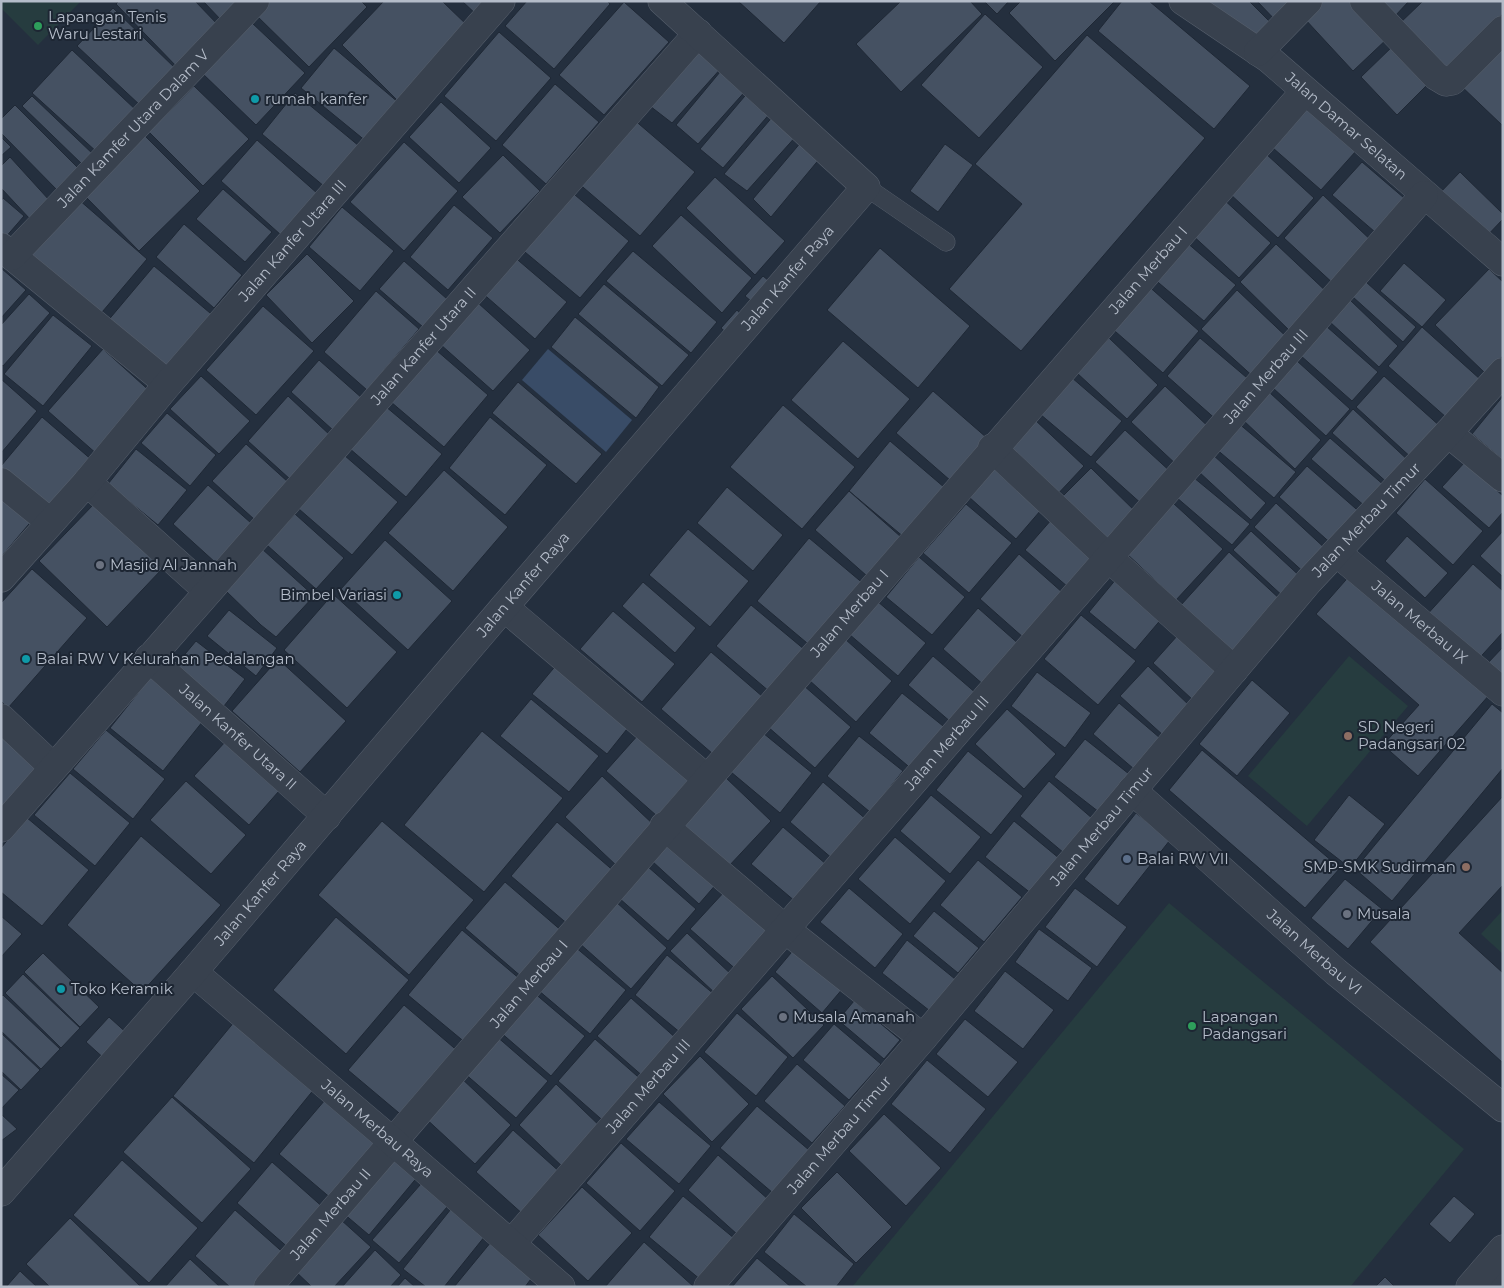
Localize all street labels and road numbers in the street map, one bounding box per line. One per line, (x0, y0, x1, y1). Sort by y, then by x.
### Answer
street label: Jalan Kamfer Utara Dalam V (52, 45, 213, 212)
street label: Jalan Damar Selatan (1281, 67, 1411, 184)
street label: Jalan Kanfer Utara III (234, 176, 350, 306)
street label: Jalan Kanfer Raya (736, 221, 838, 335)
street label: Jalan Merbau I (1104, 222, 1191, 318)
street label: Jalan Kanfer Utara II (366, 283, 480, 409)
street label: Jalan Merbau III (1219, 325, 1312, 428)
street label: Jalan Merbau Timur (1307, 458, 1424, 582)
street label: Jalan Kanfer Raya (472, 528, 573, 642)
street label: Jalan Merbau I (805, 565, 893, 662)
street label: Jalan Merbau IX (1367, 575, 1472, 667)
street label: Jalan Kanfer Utara II (175, 679, 301, 794)
street label: Jalan Merbau III (900, 692, 993, 795)
street label: Jalan Merbau Timur (1045, 762, 1157, 890)
street label: Jalan Kanfer Raya (209, 836, 310, 950)
street label: Jalan Merbau VI (1262, 904, 1366, 998)
street label: Jalan Merbau I (485, 936, 572, 1032)
street label: Jalan Merbau III (601, 1035, 694, 1138)
street label: Jalan Merbau Timur (782, 1071, 895, 1198)
street label: Jalan Merbau Raya (317, 1075, 438, 1182)
street label: Jalan Merbau II (285, 1164, 375, 1264)

